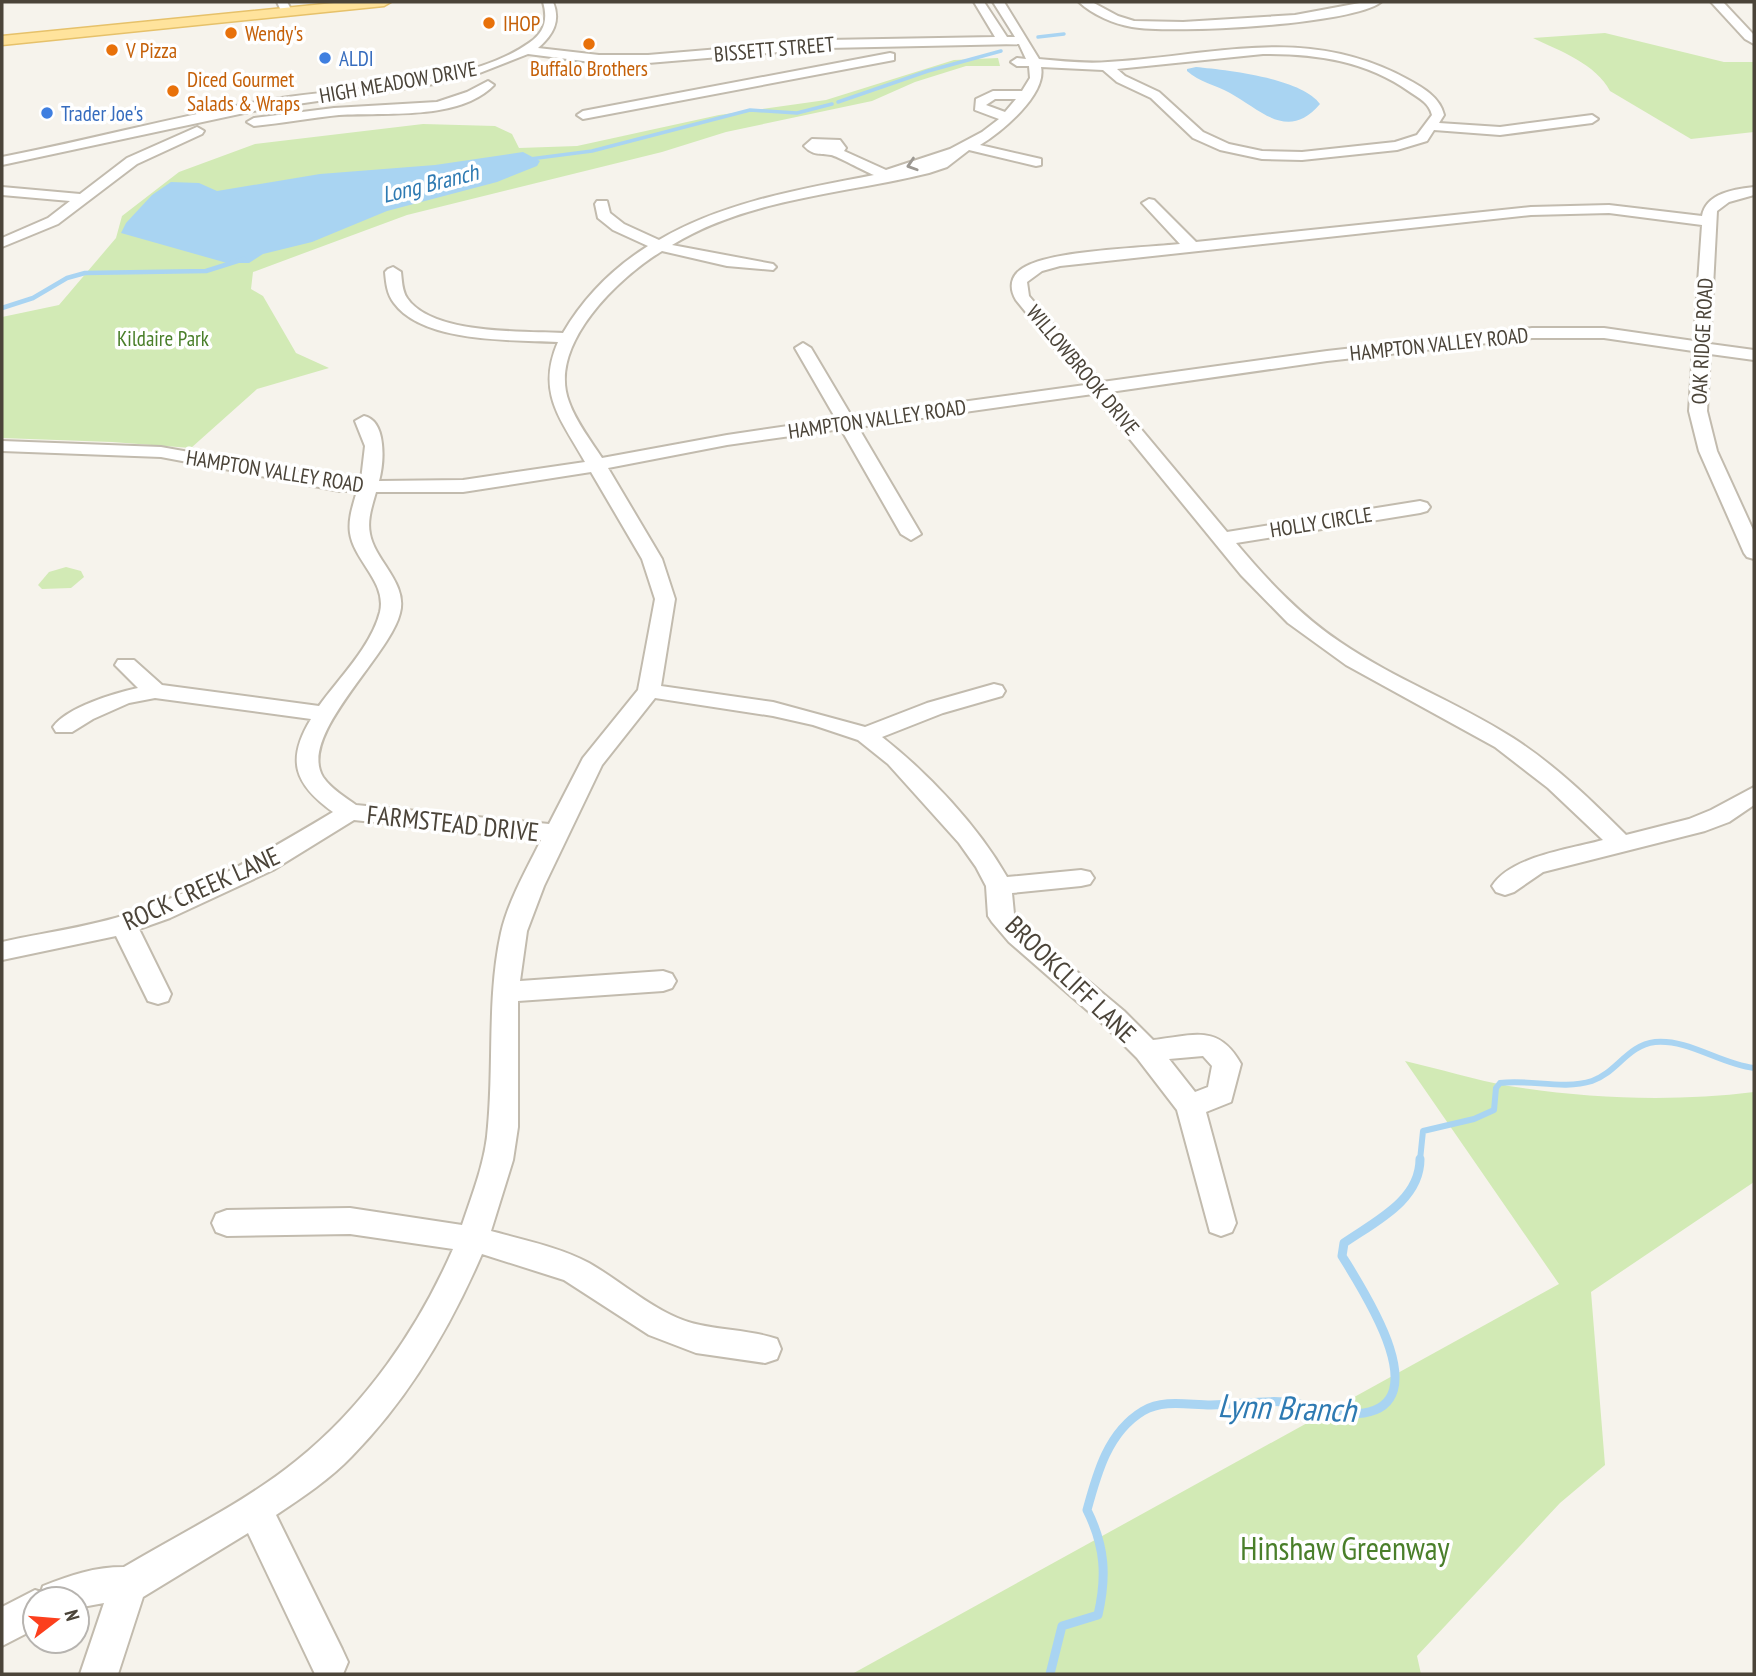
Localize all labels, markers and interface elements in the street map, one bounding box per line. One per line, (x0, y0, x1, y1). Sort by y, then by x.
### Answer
place label: IHOP (503, 10, 540, 37)
marker: IHOP (481, 15, 497, 31)
place label: Wendy's (245, 20, 303, 47)
marker: Wendy's (223, 25, 239, 41)
street label: BISSETT STREET (713, 30, 836, 68)
marker: Buffalo Brothers (581, 36, 597, 52)
place label: V Pizza (125, 37, 177, 64)
marker: V Pizza (104, 42, 120, 58)
place label: ALDI (339, 45, 374, 72)
marker: ALDI (317, 50, 333, 66)
street label: HIGH MEADOW DRIVE (317, 55, 479, 109)
place label: Buffalo Brothers (530, 55, 648, 82)
place label: Diced Gourmet Salads & Wraps (187, 66, 300, 117)
marker: Diced Gourmet Salads & Wraps (165, 83, 181, 99)
place label: Trader Joe's (61, 100, 143, 127)
marker: Trader Joe's (39, 105, 55, 121)
one-way arrow (906, 156, 918, 171)
water label: Long Branch (379, 157, 483, 209)
street label: OAK RIDGE ROAD (1685, 277, 1719, 405)
street label: WILLOWBROOK DRIVE (1021, 299, 1145, 441)
street label: HAMPTON VALLEY ROAD (1348, 321, 1530, 367)
park label: Kildaire Park (117, 325, 209, 352)
street label: HAMPTON VALLEY ROAD (786, 393, 968, 445)
street label: HAMPTON VALLEY ROAD (184, 444, 366, 498)
street label: HOLLY CIRCLE (1268, 501, 1374, 543)
street label: FARMSTEAD DRIVE (365, 798, 541, 848)
street label: ROCK CREEK LANE (117, 839, 285, 937)
street label: BROOKCLIFF LANE (999, 908, 1143, 1050)
water label: Lynn Branch (1217, 1383, 1358, 1431)
park label: Hinshaw Greenway (1240, 1527, 1450, 1569)
north arrow (21, 1585, 91, 1655)
text: N (59, 1607, 85, 1624)

